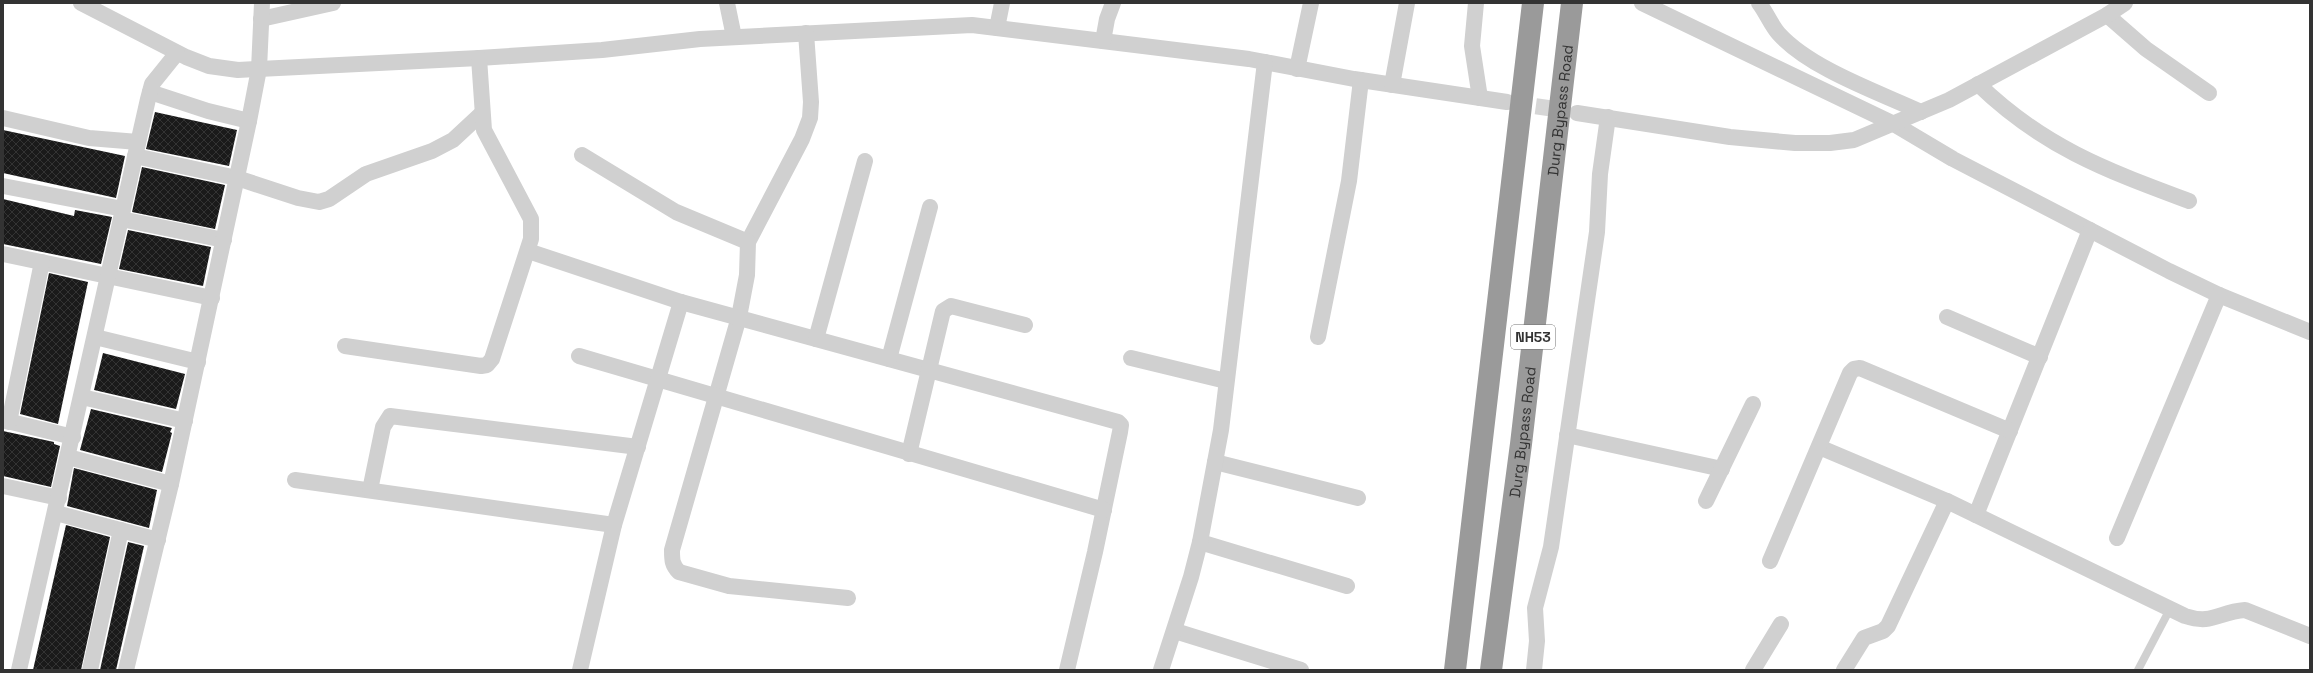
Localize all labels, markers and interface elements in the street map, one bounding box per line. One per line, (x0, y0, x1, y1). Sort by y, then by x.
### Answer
street label: Durg Bypass Road (1543, 44, 1577, 177)
road number: NH53 (1511, 325, 1555, 349)
street label: Durg Bypass Road (1504, 365, 1539, 499)

